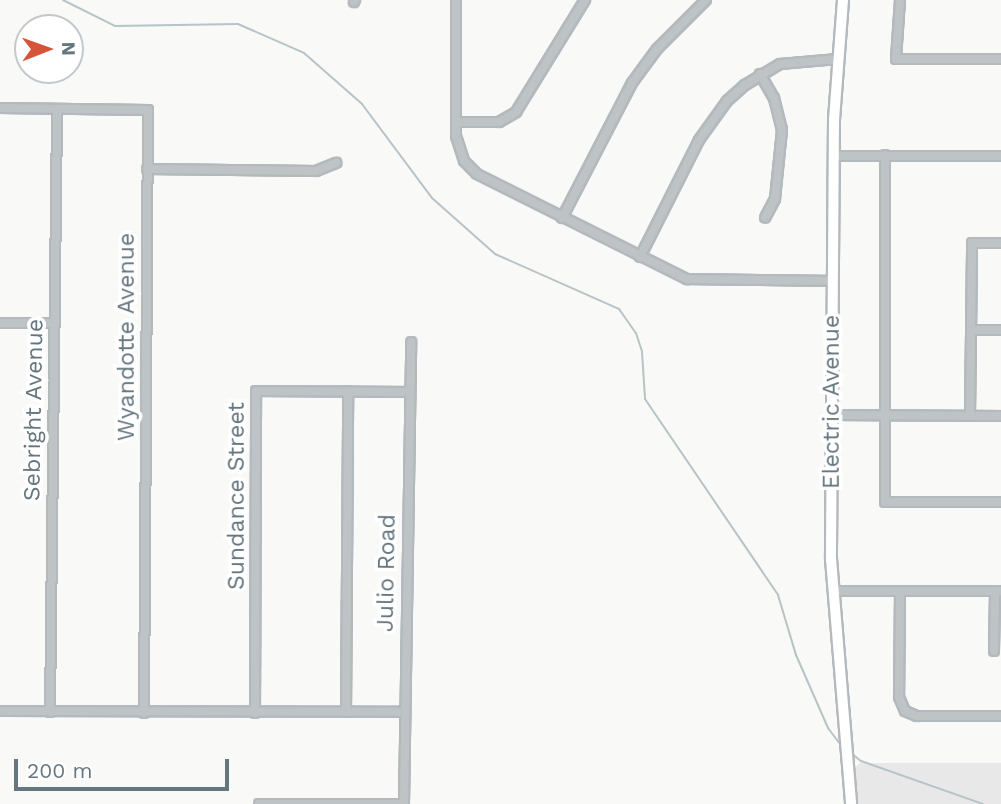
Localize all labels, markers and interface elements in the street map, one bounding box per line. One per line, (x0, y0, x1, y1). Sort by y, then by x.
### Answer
north arrow (14, 14, 84, 84)
text: N (57, 41, 80, 56)
street label: Wyandotte Avenue (113, 232, 141, 442)
street label: Electric Avenue (818, 314, 846, 490)
street label: Sebright Avenue (19, 318, 49, 502)
street label: Sundance Street (223, 402, 251, 590)
street label: Julio Road (372, 514, 402, 632)
scale bar (18, 744, 233, 788)
text: 200 m (27, 758, 93, 783)

